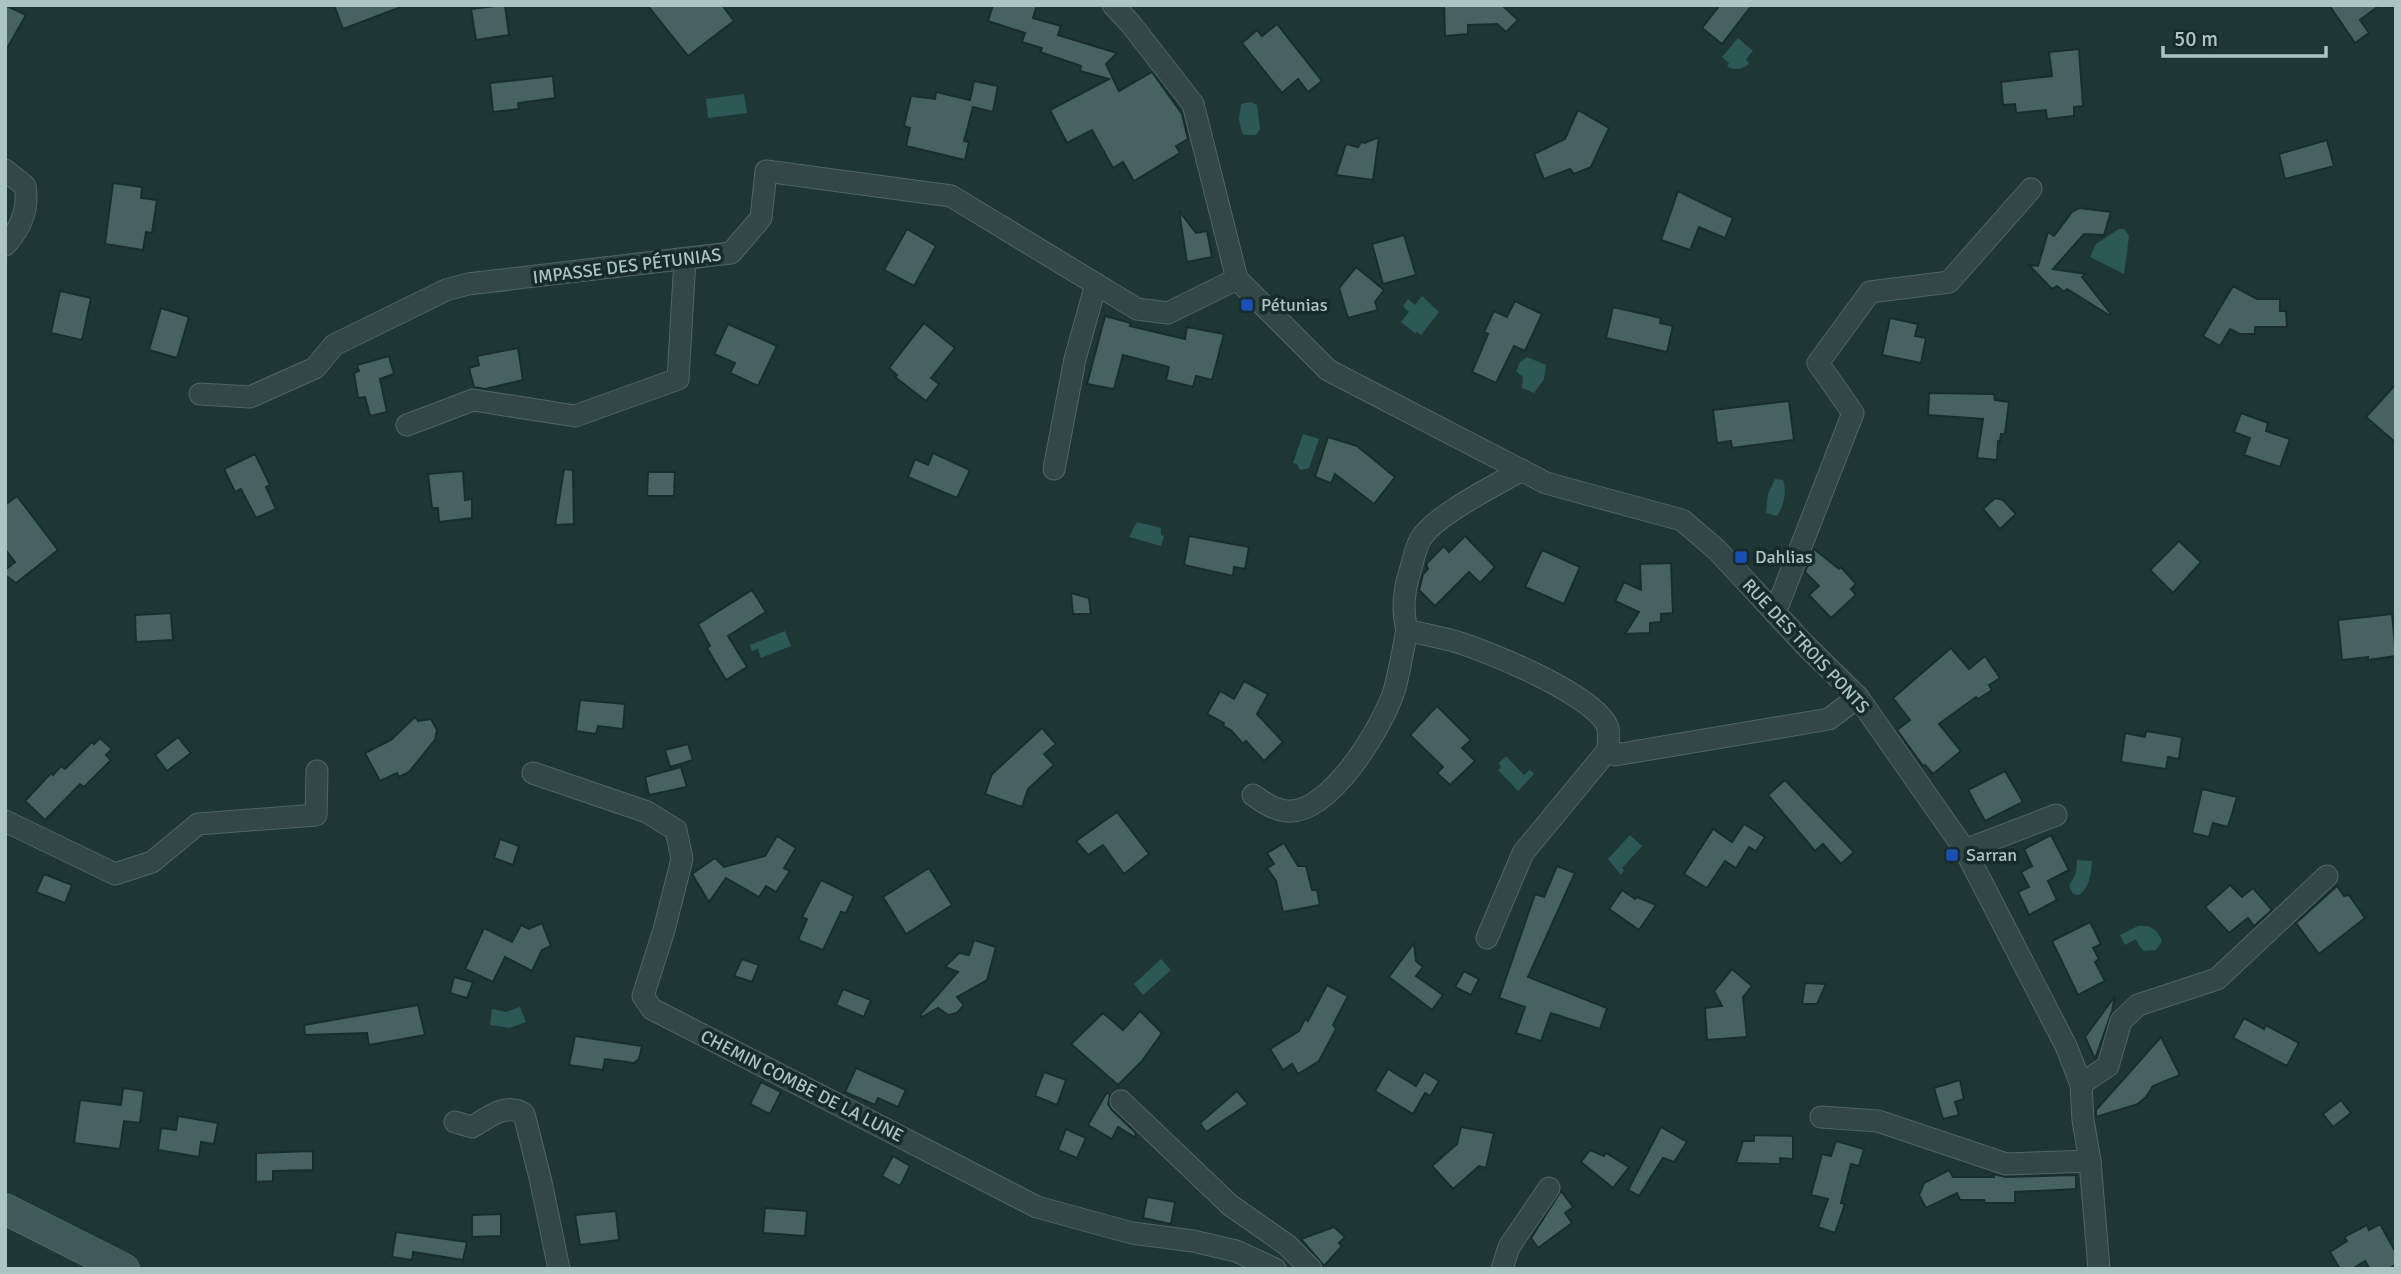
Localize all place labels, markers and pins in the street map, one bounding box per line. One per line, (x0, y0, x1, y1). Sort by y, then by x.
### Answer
place label: Pétunias (1261, 294, 1328, 316)
marker: Pétunias (1239, 297, 1255, 313)
place label: Dahlias (1755, 546, 1813, 568)
marker: Dahlias (1733, 549, 1749, 565)
place label: Sarran (1966, 844, 2017, 866)
marker: Sarran (1944, 847, 1960, 863)

